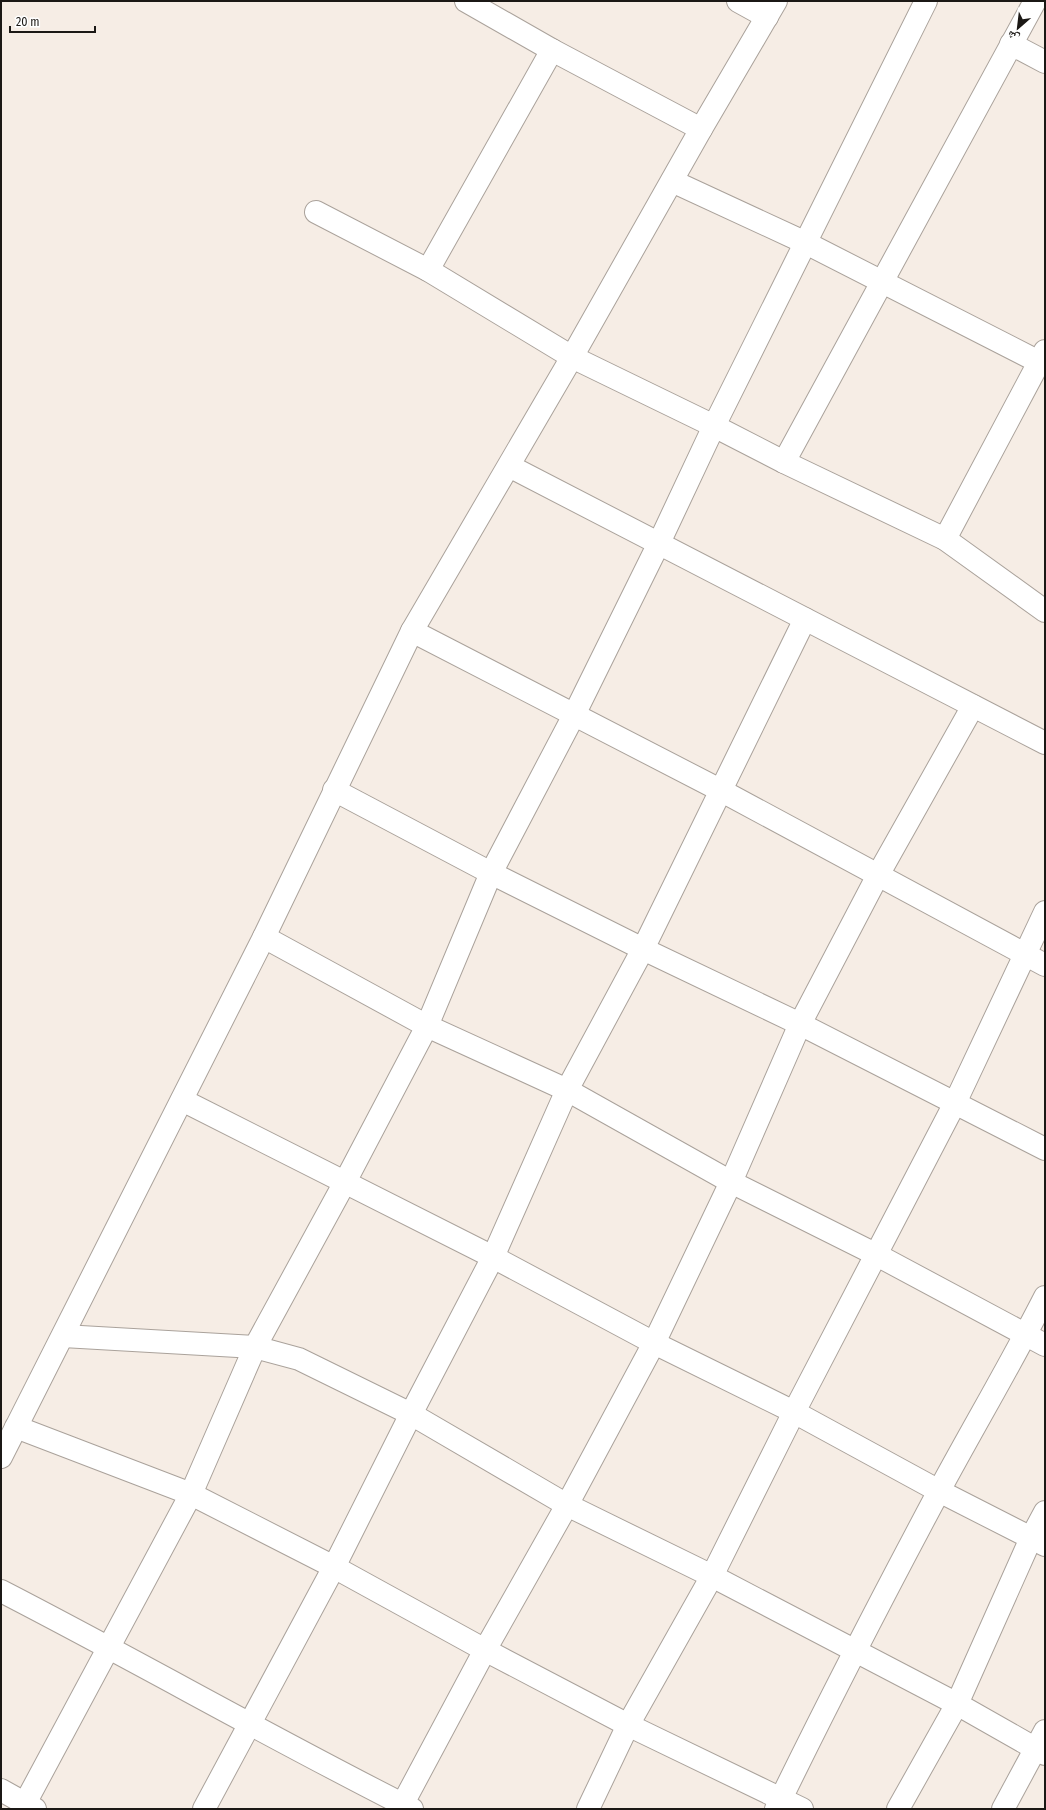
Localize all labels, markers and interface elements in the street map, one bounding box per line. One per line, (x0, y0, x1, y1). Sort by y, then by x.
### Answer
scale bar (10, 8, 95, 34)
north arrow (998, 8, 1038, 48)
text: 20 m (16, 15, 40, 29)
text: ش (1005, 27, 1022, 45)

